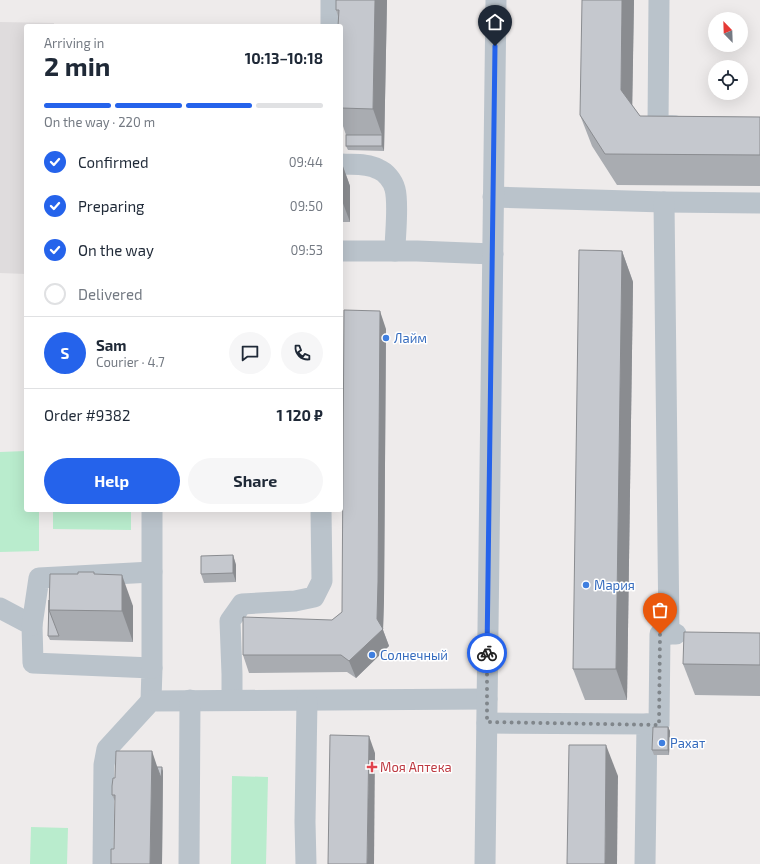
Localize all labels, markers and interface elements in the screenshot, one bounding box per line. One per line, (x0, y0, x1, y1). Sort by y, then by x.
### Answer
pin (478, 5, 512, 46)
icon: home (484, 11, 506, 33)
north arrow (708, 12, 748, 52)
map controls (708, 12, 748, 100)
text: Arriving in (44, 35, 104, 51)
text: 10:13–10:18 (245, 49, 323, 67)
text: 2 min (44, 50, 110, 81)
button: locate (708, 60, 748, 100)
text: On the way · 220 m (44, 114, 155, 130)
icon: check (44, 151, 66, 173)
text: Confirmed (78, 153, 149, 171)
text: 09:44 (289, 154, 323, 170)
icon: check (44, 195, 66, 217)
text: Preparing (78, 197, 144, 215)
text: 09:50 (290, 198, 323, 214)
icon: check (44, 239, 66, 261)
text: On the way (78, 241, 154, 259)
text: 09:53 (290, 242, 323, 258)
text: Delivered (78, 285, 143, 303)
place label: Лайм (394, 330, 427, 346)
button: chat (229, 332, 271, 374)
button: phone (281, 332, 323, 374)
marker: Лайм (381, 333, 391, 343)
text: Sam (96, 336, 127, 354)
text: S (61, 344, 69, 362)
text: Courier · 4.7 (96, 354, 165, 370)
text: Order #9382 (44, 406, 130, 424)
text: 1 120 ₽ (277, 406, 323, 424)
button: Help (44, 458, 180, 504)
button: Share (188, 458, 323, 504)
place label: Мария (594, 577, 635, 593)
marker: Мария (581, 580, 591, 590)
pin (643, 593, 677, 634)
icon: bag (649, 599, 671, 621)
courier (467, 633, 507, 673)
icon: bike (476, 642, 498, 664)
place label: Солнечный (380, 647, 448, 663)
marker: Солнечный (367, 650, 377, 660)
place label: Рахат (670, 735, 706, 751)
marker: Рахат (657, 738, 667, 748)
place label: Моя Аптека (380, 759, 452, 775)
marker: Моя Аптека (367, 762, 377, 772)

